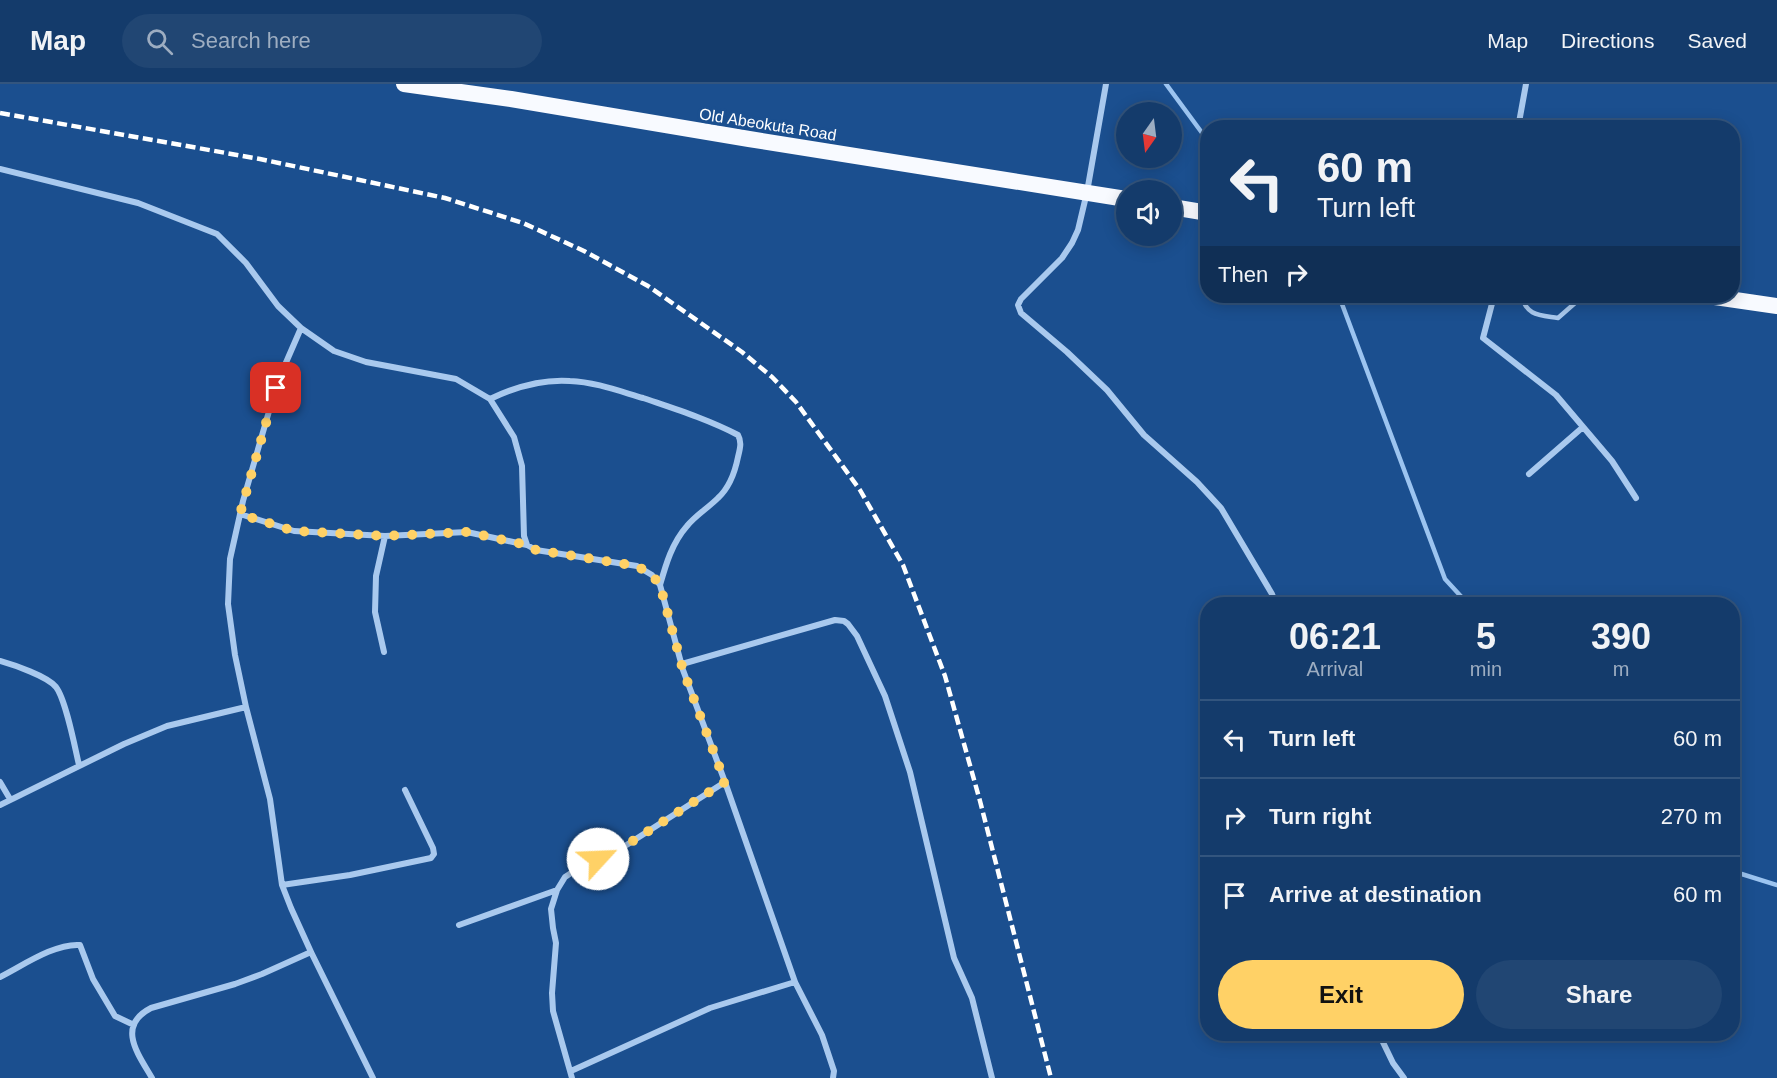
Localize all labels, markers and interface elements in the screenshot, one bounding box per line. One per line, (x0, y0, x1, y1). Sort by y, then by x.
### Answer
search box (122, 14, 542, 68)
text: Map (30, 25, 86, 56)
icon: search (143, 25, 176, 58)
text: Search here (191, 28, 311, 53)
text: Map (1487, 29, 1528, 52)
text: Directions (1561, 29, 1654, 52)
text: Saved (1687, 29, 1747, 52)
north arrow (1116, 102, 1182, 168)
map controls (1116, 102, 1182, 246)
street label: Old Abeokuta Road (698, 105, 838, 144)
icon: left (1218, 144, 1296, 222)
text: 60 m (1317, 144, 1413, 191)
button: sound (1116, 180, 1182, 246)
text: Turn left (1317, 193, 1415, 223)
icon: right (1280, 258, 1313, 291)
text: Then (1218, 262, 1268, 287)
pin (250, 362, 301, 413)
icon: arrive (259, 371, 292, 404)
text: 06:21 (1289, 616, 1381, 657)
text: 5 (1476, 616, 1496, 657)
text: 390 (1591, 616, 1651, 657)
text: Arrival (1307, 658, 1363, 680)
text: min (1470, 658, 1502, 680)
text: m (1613, 658, 1629, 680)
icon: left (1218, 723, 1251, 756)
text: Turn left (1269, 726, 1355, 751)
text: 60 m (1673, 726, 1722, 751)
icon: right (1218, 801, 1251, 834)
text: Turn right (1269, 804, 1371, 829)
text: 270 m (1661, 804, 1722, 829)
position arrow (566, 827, 630, 891)
icon: arrive (1218, 879, 1251, 912)
text: Arrive at destination (1269, 882, 1482, 907)
text: 60 m (1673, 882, 1722, 907)
button: Exit (1218, 960, 1464, 1029)
button: Share (1476, 960, 1722, 1029)

